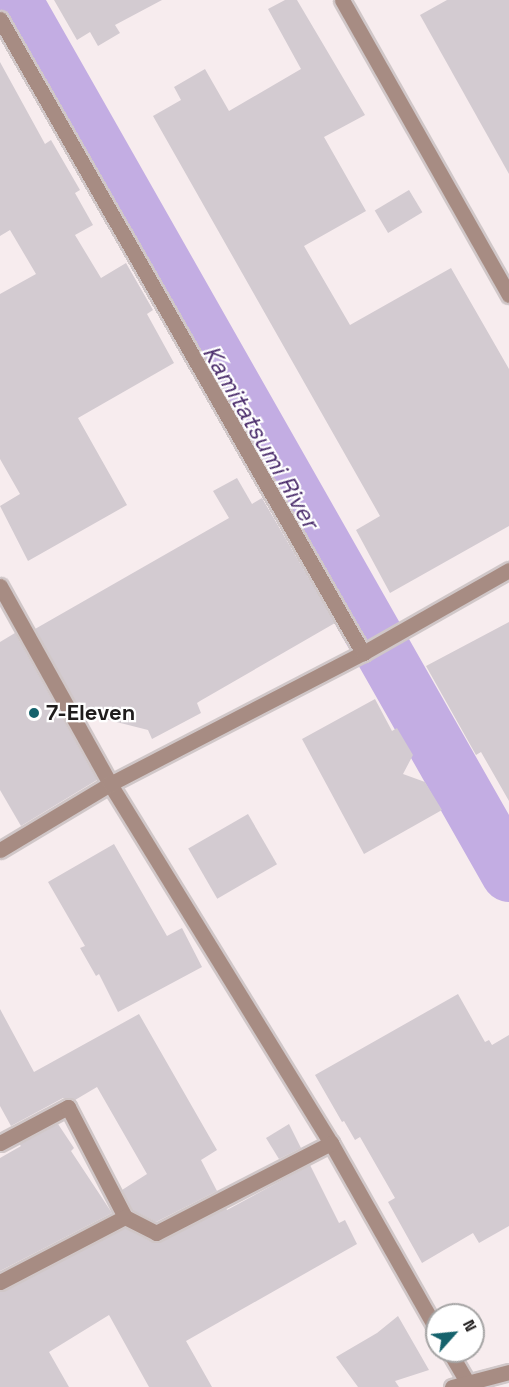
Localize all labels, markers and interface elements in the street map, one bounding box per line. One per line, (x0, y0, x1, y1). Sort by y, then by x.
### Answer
water label: Kamitatsumi River (197, 340, 325, 534)
place label: 7-Eleven (46, 700, 135, 726)
marker: 7-Eleven (27, 706, 41, 720)
north arrow (425, 1303, 485, 1363)
text: N (458, 1316, 481, 1335)

